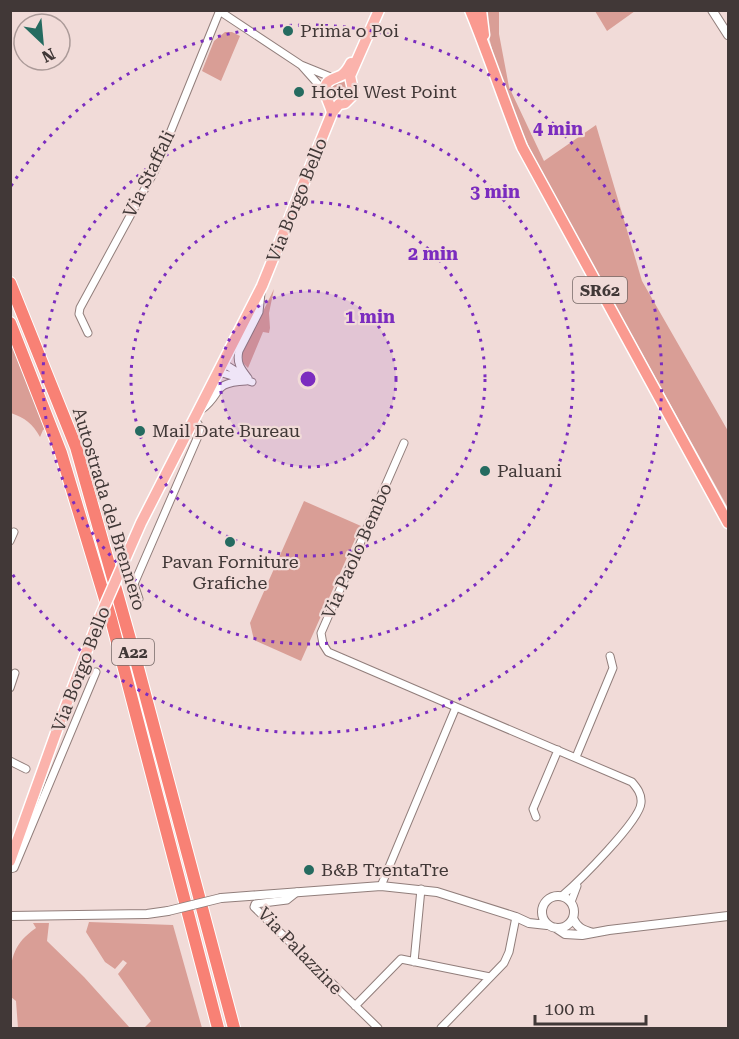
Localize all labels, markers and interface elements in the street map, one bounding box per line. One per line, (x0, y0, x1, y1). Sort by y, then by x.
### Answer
north arrow (12, 12, 72, 72)
place label: Prima o Poi (300, 20, 399, 41)
marker: Prima o Poi (281, 24, 295, 38)
text: N (39, 44, 58, 66)
place label: Hotel West Point (311, 81, 457, 102)
marker: Hotel West Point (292, 85, 306, 99)
text: 4 min (533, 118, 583, 139)
street label: Via Staffali (118, 127, 179, 221)
street label: Via Borgo Bello (262, 135, 331, 265)
text: 3 min (470, 181, 520, 202)
text: 2 min (408, 243, 458, 264)
road number: SR62 (573, 277, 627, 303)
text: 1 min (345, 306, 395, 327)
centre of rings (298, 369, 318, 389)
street label: Autostrada del Brennero (69, 405, 150, 613)
place label: Mail Date Bureau (152, 420, 300, 441)
marker: Mail Date Bureau (133, 424, 147, 438)
place label: Paluani (497, 460, 562, 481)
marker: Paluani (478, 464, 492, 478)
street label: Via Paolo Bembo (317, 480, 396, 622)
marker: Pavan Forniture Grafiche (223, 535, 237, 549)
place label: Pavan Forniture Grafiche (161, 551, 299, 593)
street label: Via Borgo Bello (47, 603, 114, 734)
road number: A22 (112, 639, 154, 665)
place label: B&B TrentaTre (321, 859, 449, 880)
marker: B&B TrentaTre (302, 863, 316, 877)
street label: Via Palazzine (254, 903, 347, 999)
scale bar (535, 988, 646, 1026)
text: 100 m (544, 998, 595, 1019)

